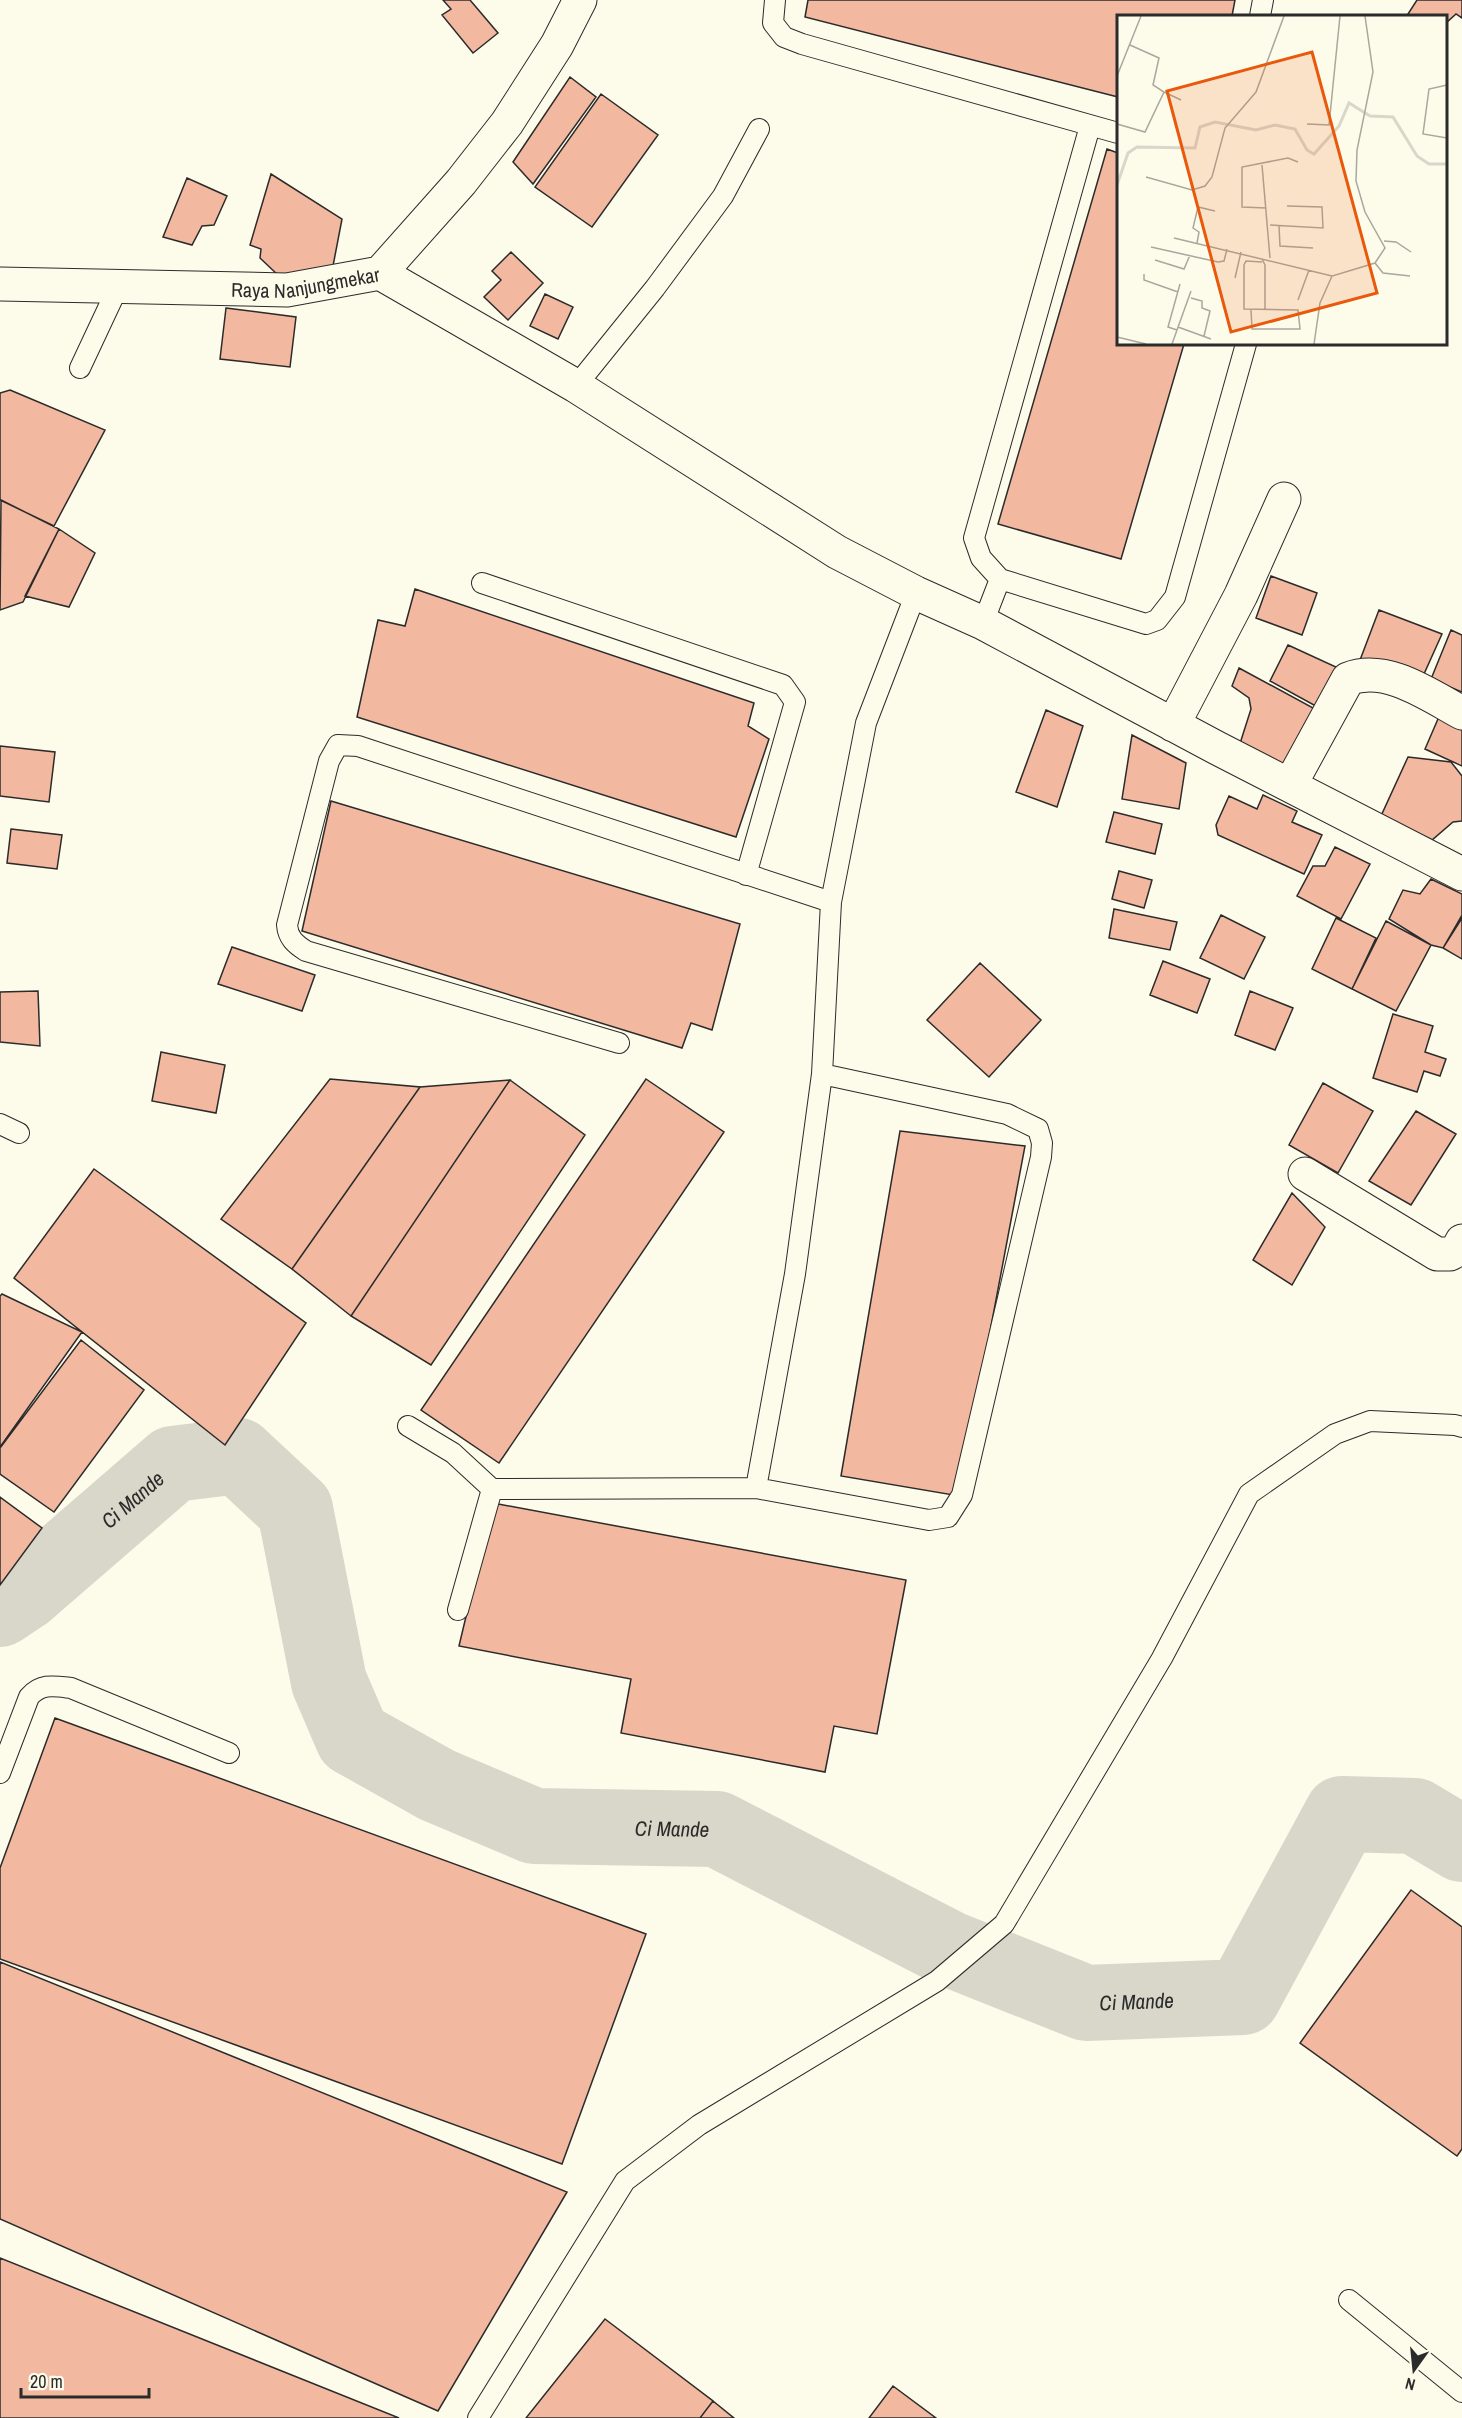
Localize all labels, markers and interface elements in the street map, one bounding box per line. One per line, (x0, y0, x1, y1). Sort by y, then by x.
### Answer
inset map (1117, 15, 1447, 345)
street label: Raya Nanjungmekar (231, 260, 382, 303)
water label: Ci Mande (95, 1464, 170, 1535)
water label: Ci Mande (634, 1813, 710, 1843)
water label: Ci Mande (1099, 1985, 1174, 2017)
north arrow (1384, 2340, 1444, 2400)
scale bar (21, 2361, 148, 2399)
text: 20 m (30, 2369, 63, 2394)
text: N (1403, 2373, 1418, 2396)

